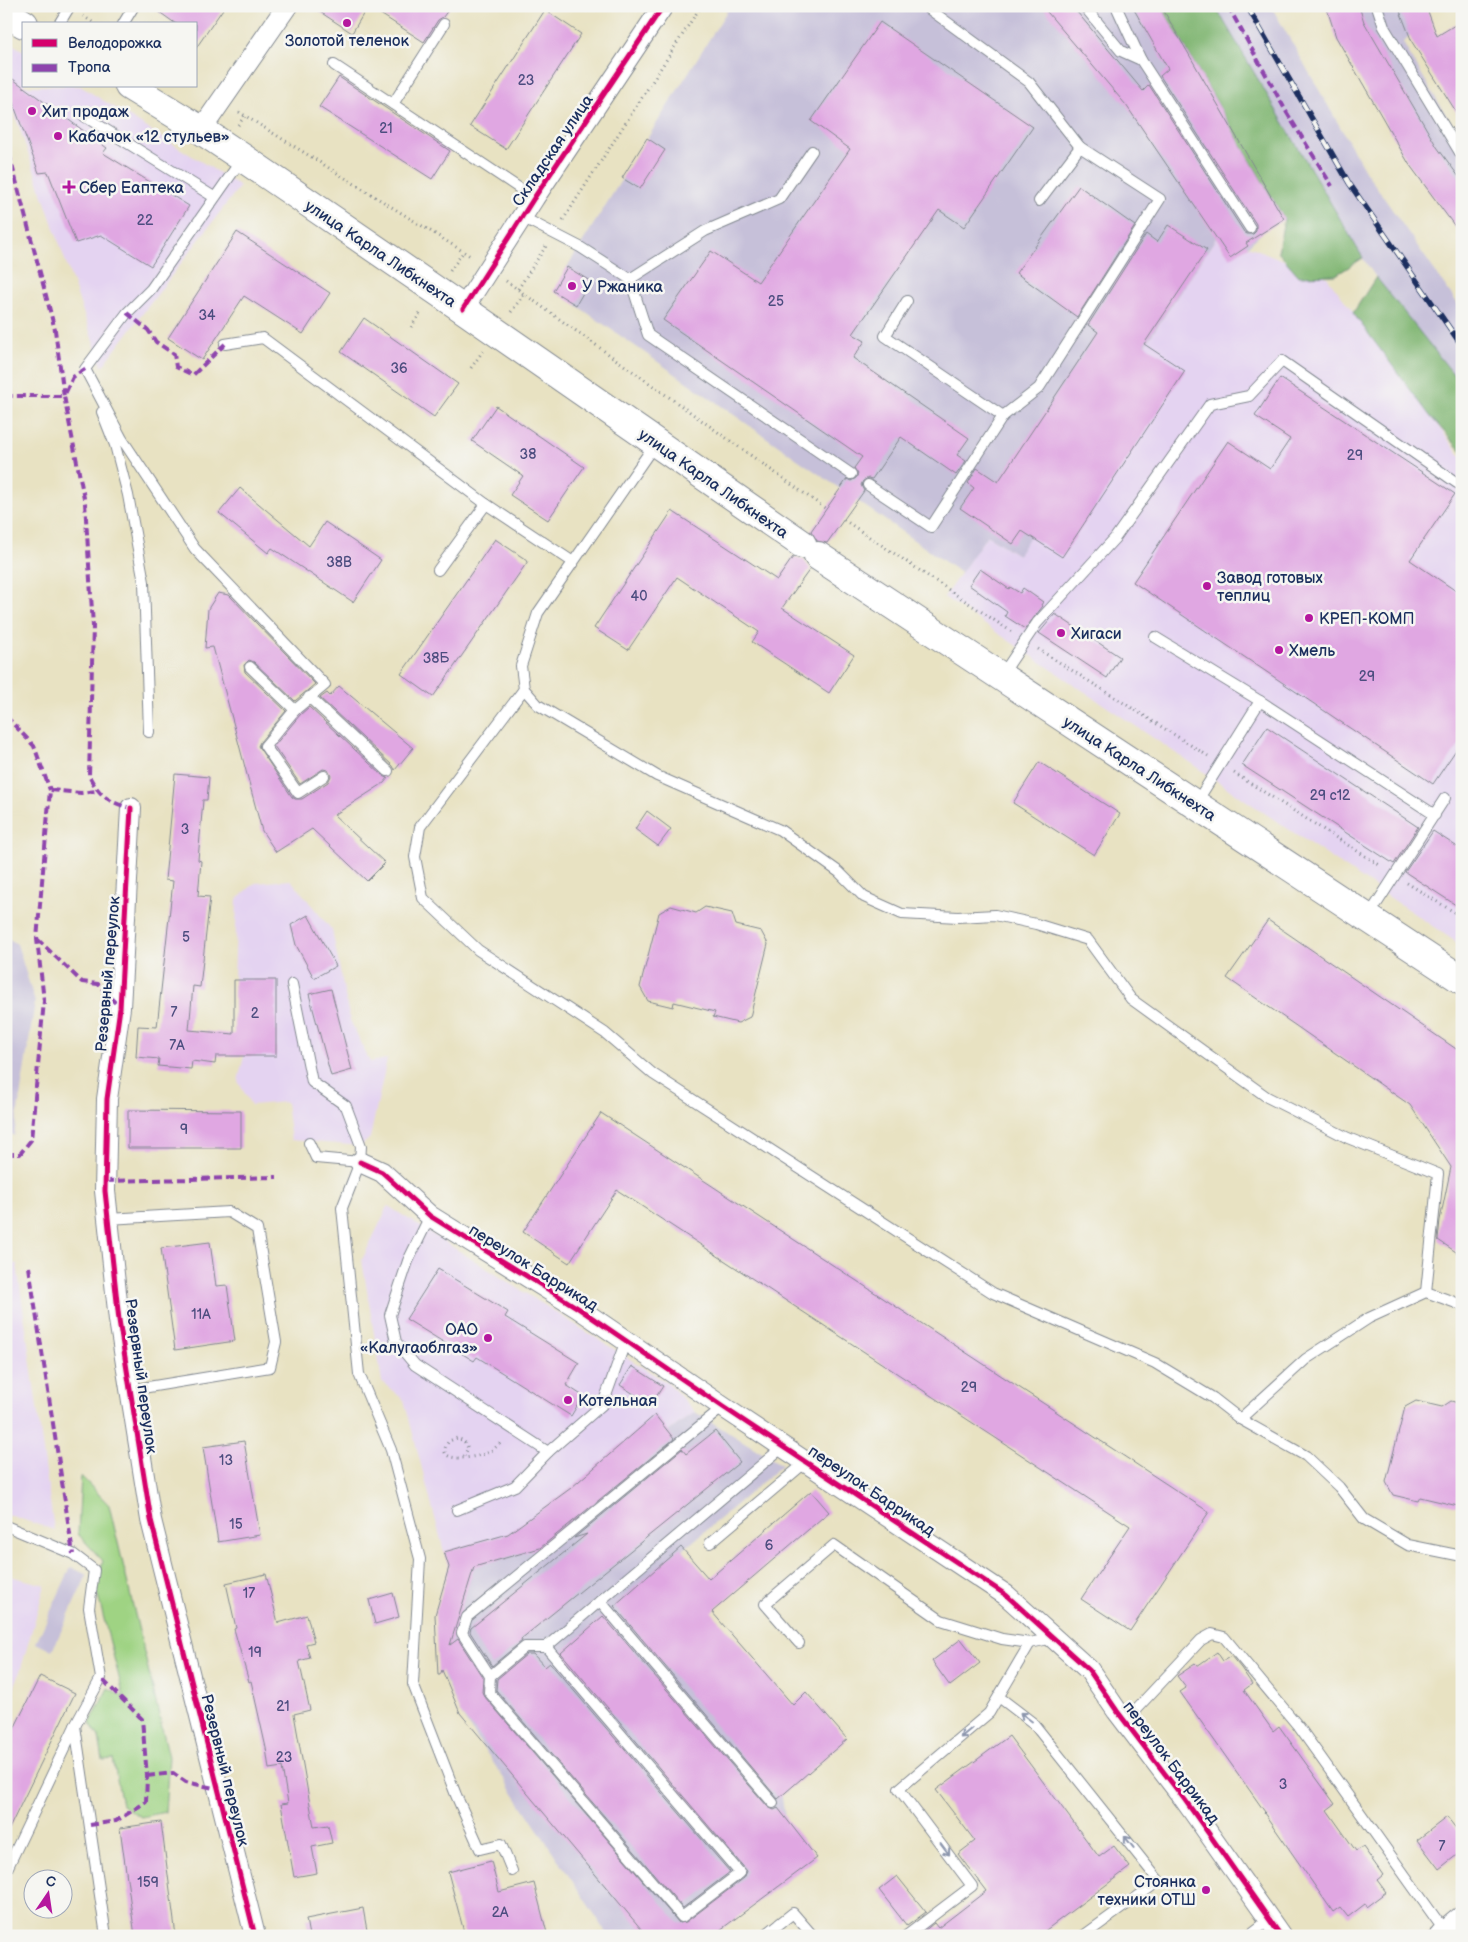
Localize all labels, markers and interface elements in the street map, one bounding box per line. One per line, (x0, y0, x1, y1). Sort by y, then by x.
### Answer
marker: Золотой теленок (341, 17, 353, 29)
legend (22, 22, 198, 88)
place label: Золотой теленок (285, 32, 409, 51)
text: Велодорожка (68, 34, 162, 53)
text: Тропа (68, 58, 111, 77)
house number: 23 (518, 72, 534, 89)
street label: Складская улица (509, 91, 598, 210)
place label: Хит продаж (42, 103, 130, 122)
marker: Хит продаж (26, 105, 38, 117)
house number: 21 (379, 120, 393, 137)
place label: Кабачок «12 стульев» (68, 128, 230, 147)
marker: Кабачок «12 стульев» (52, 130, 64, 142)
place label: Сбер Еаптека (79, 179, 185, 198)
marker: Сбер Еаптека (63, 181, 75, 193)
street label: улица Карла Либкнехта (301, 197, 460, 312)
house number: 22 (137, 212, 154, 229)
place label: У Ржаника (582, 278, 663, 297)
marker: У Ржаника (566, 280, 578, 292)
house number: 25 (768, 293, 784, 310)
house number: 34 (198, 307, 216, 324)
house number: 36 (390, 360, 408, 377)
street label: улица Карла Либкнехта (635, 425, 792, 543)
house number: 38 (520, 446, 536, 463)
house number: 29 (1347, 447, 1363, 464)
house number: 38В (326, 554, 352, 571)
place label: Завод готовых теплиц (1217, 569, 1323, 606)
marker: Завод готовых теплиц (1201, 580, 1213, 592)
house number: 40 (631, 588, 647, 605)
place label: КРЕП-КОМП (1319, 610, 1415, 629)
marker: КРЕП-КОМП (1303, 612, 1315, 624)
place label: Хигаси (1071, 625, 1122, 644)
marker: Хигаси (1055, 627, 1067, 639)
place label: Хмель (1289, 642, 1335, 661)
marker: Хмель (1273, 644, 1285, 656)
house number: 38Б (423, 650, 450, 667)
house number: 29 (1359, 668, 1375, 685)
street label: улица Карла Либкнехта (1059, 713, 1220, 826)
house number: 29 с12 (1310, 787, 1351, 804)
house number: 3 (181, 821, 189, 838)
street label: Резервный переулок (92, 895, 125, 1053)
house number: 5 (182, 929, 190, 946)
house number: 7 (171, 1004, 178, 1021)
house number: 2 (251, 1005, 260, 1022)
house number: 7А (169, 1037, 185, 1054)
house number: 9 (180, 1121, 188, 1138)
street label: переулок Баррикад (465, 1221, 602, 1316)
street label: Резервный переулок (120, 1297, 161, 1455)
house number: 11А (191, 1306, 211, 1323)
place label: ОАО «Калугаоблгаз» (360, 1321, 478, 1358)
marker: ОАО «Калугаоблгаз» (482, 1332, 494, 1344)
house number: 29 (961, 1379, 977, 1396)
place label: Котельная (578, 1392, 657, 1411)
marker: Котельная (562, 1394, 574, 1406)
street label: переулок Баррикад (804, 1442, 938, 1541)
house number: 13 (219, 1452, 233, 1469)
house number: 15 (229, 1516, 243, 1533)
house number: 6 (765, 1537, 774, 1554)
house number: 17 (243, 1585, 255, 1602)
house number: 19 (248, 1644, 262, 1661)
street label: Резервный переулок (196, 1692, 253, 1849)
house number: 21 (276, 1698, 290, 1715)
street label: переулок Баррикад (1118, 1698, 1223, 1828)
one-way arrow (1020, 1712, 1033, 1723)
one-way arrow (960, 1727, 973, 1738)
house number: 23 (276, 1749, 292, 1766)
house number: 3 (1279, 1776, 1287, 1793)
one-way arrow (1123, 1836, 1134, 1849)
house number: 7 (1439, 1838, 1446, 1855)
one-way arrow (939, 1842, 950, 1855)
north arrow (22, 1870, 72, 1920)
text: С (44, 1872, 58, 1891)
place label: Стоянка техники ОТШ (1097, 1873, 1197, 1910)
house number: 159 (137, 1874, 159, 1891)
marker: Стоянка техники ОТШ (1200, 1884, 1212, 1896)
house number: 2А (492, 1904, 509, 1921)

